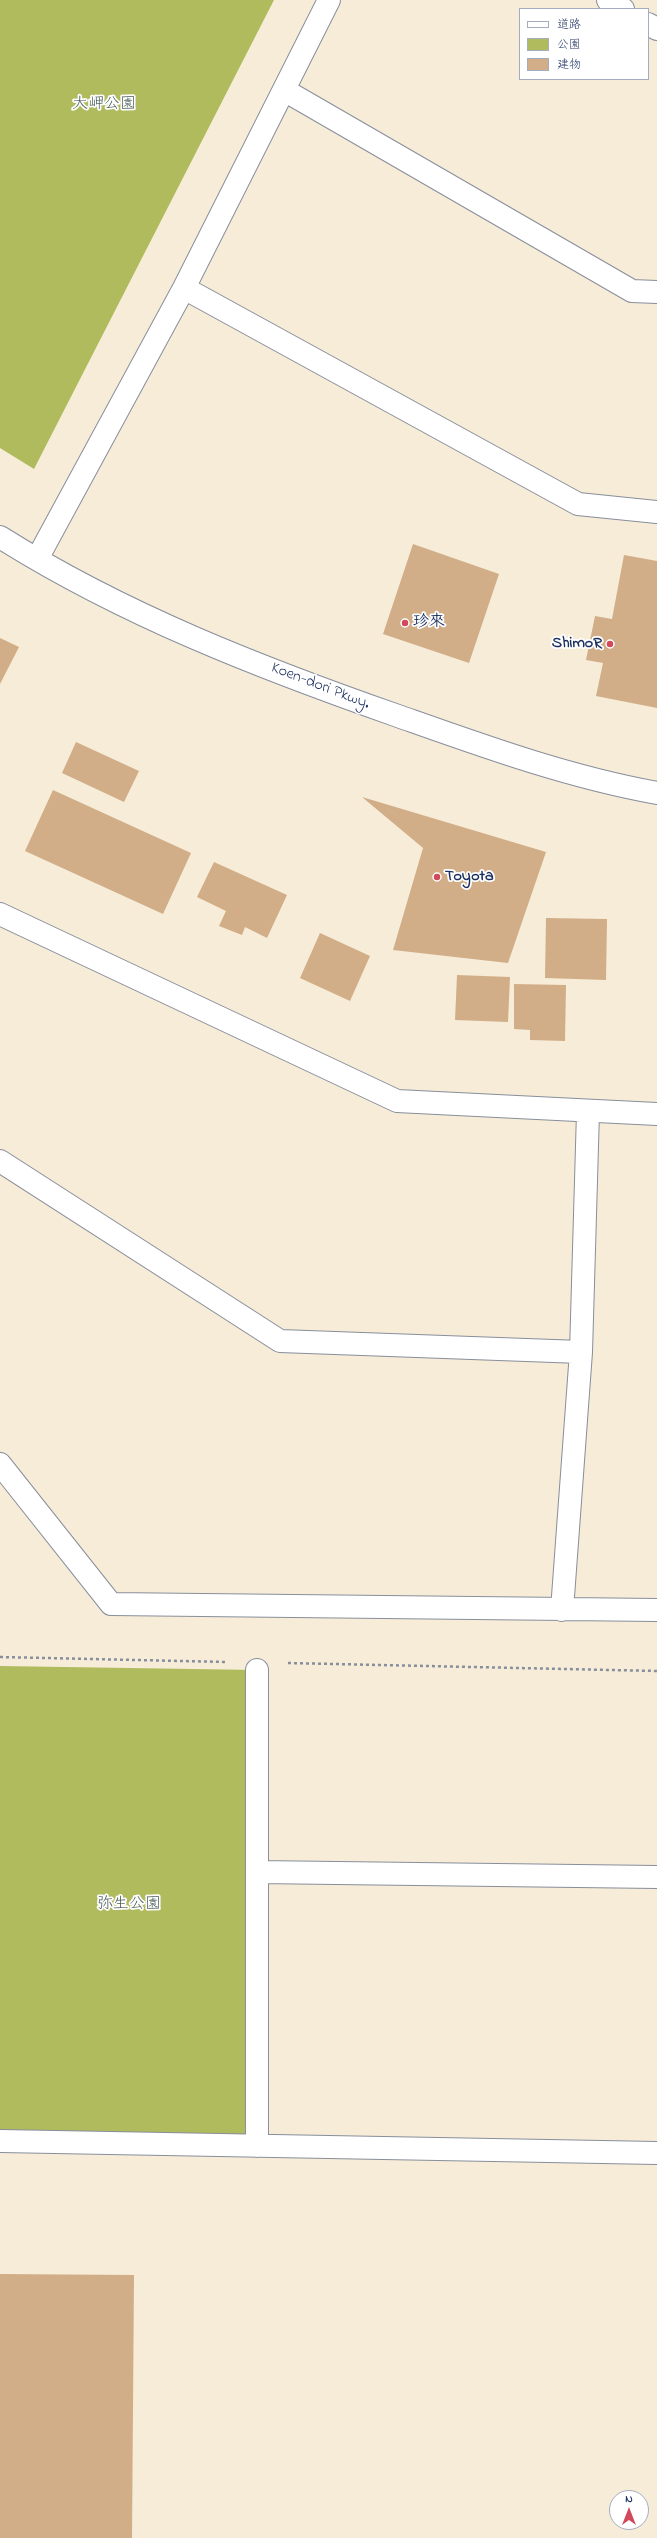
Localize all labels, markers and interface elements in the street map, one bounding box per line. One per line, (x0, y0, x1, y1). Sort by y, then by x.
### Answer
legend (519, 8, 649, 80)
text: 道路 (557, 16, 581, 34)
text: 公園 (557, 36, 581, 54)
text: 建物 (557, 56, 581, 74)
park label: 大岬公園 (72, 95, 136, 115)
place label: 珍來 (413, 613, 445, 633)
marker: 珍來 (400, 618, 410, 628)
place label: ShimoR (552, 634, 602, 654)
marker: ShimoR (605, 639, 615, 649)
street label: Koen-dori Pkwy. (268, 659, 372, 715)
place label: Toyota (445, 867, 494, 887)
marker: Toyota (432, 872, 442, 882)
park label: 弥生公園 (97, 1895, 161, 1915)
north arrow (609, 2490, 649, 2530)
text: N (625, 2491, 633, 2507)

